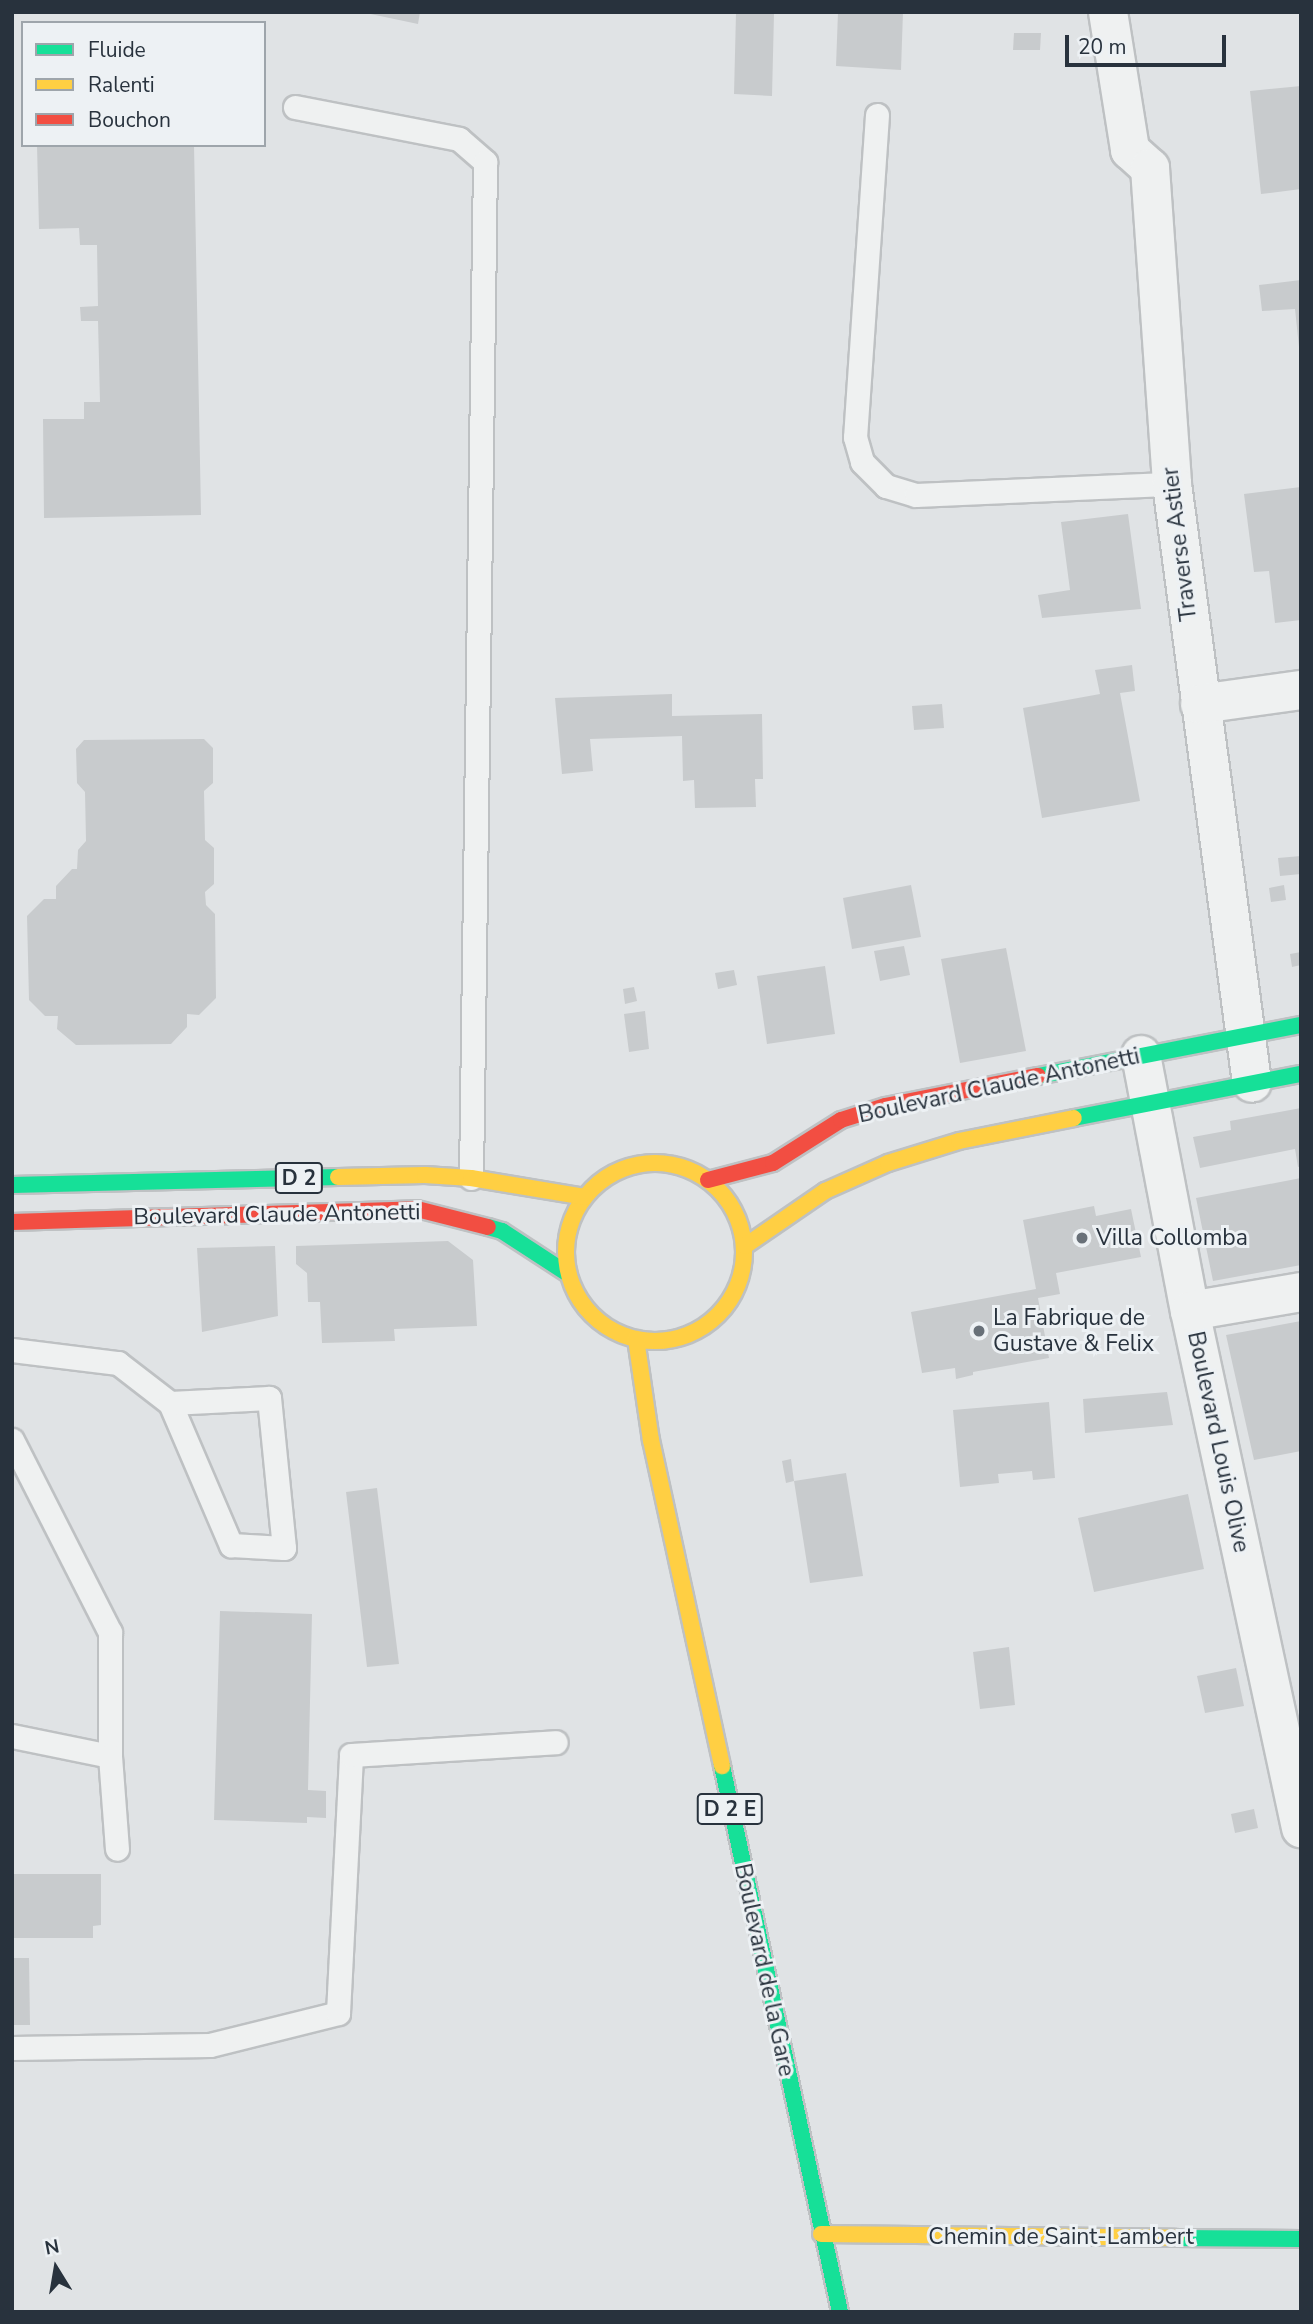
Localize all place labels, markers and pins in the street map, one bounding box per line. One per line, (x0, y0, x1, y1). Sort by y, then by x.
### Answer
place label: Villa Collomba (1096, 1224, 1248, 1252)
marker: Villa Collomba (1074, 1230, 1090, 1246)
place label: La Fabrique de Gustave & Felix (993, 1304, 1154, 1358)
marker: La Fabrique de Gustave & Felix (971, 1323, 987, 1339)

